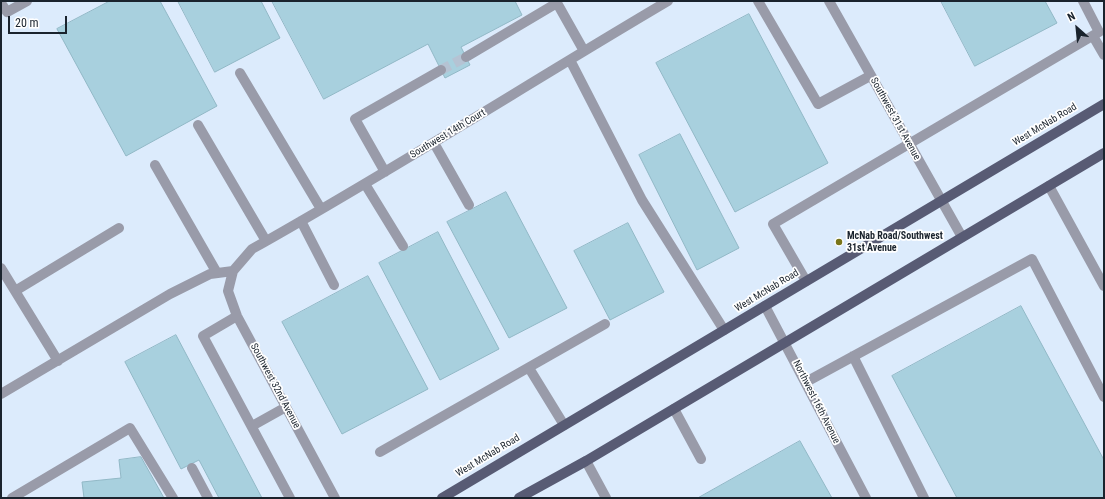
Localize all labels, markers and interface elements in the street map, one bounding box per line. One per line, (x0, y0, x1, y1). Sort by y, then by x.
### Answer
scale bar (10, 8, 69, 34)
north arrow (1057, 8, 1097, 48)
text: N (1065, 10, 1077, 24)
text: 20 m (15, 16, 39, 30)
street label: Southwest 31st Avenue (867, 76, 923, 162)
street label: West McNab Road (1011, 101, 1079, 149)
street label: Southwest 14th Court (408, 107, 488, 161)
place label: McNab Road/Southwest 31st Avenue (847, 230, 943, 254)
marker: McNab Road/Southwest 31st Avenue (834, 237, 844, 247)
street label: West McNab Road (733, 267, 801, 315)
street label: Southwest 32nd Avenue (247, 341, 303, 431)
street label: Northwest 16th Avenue (790, 358, 842, 446)
street label: West McNab Road (454, 432, 522, 480)

